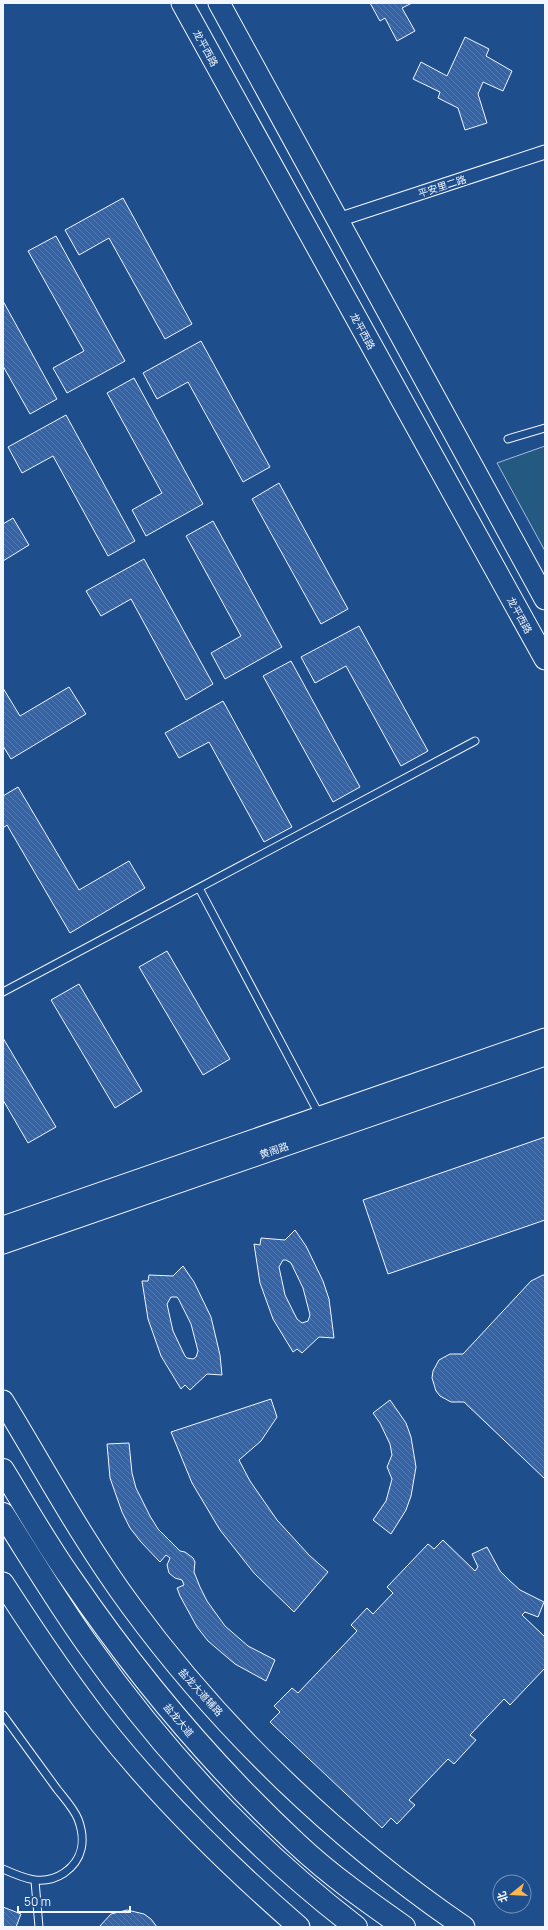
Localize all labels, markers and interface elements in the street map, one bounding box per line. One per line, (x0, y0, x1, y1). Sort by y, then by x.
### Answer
street label: 龙平西路 (190, 27, 222, 69)
street label: 平安里二路 (416, 172, 468, 200)
street label: 龙平西路 (347, 310, 379, 352)
street label: 龙平西路 (504, 594, 536, 636)
street label: 黄阁路 (258, 1138, 290, 1162)
street label: 盐龙大道辅路 (176, 1665, 226, 1719)
street label: 盐龙大道 (161, 1700, 197, 1740)
north arrow (492, 1874, 532, 1914)
scale bar (18, 1888, 130, 1914)
text: 北 (493, 1890, 511, 1905)
text: 50 m (24, 1893, 51, 1910)

